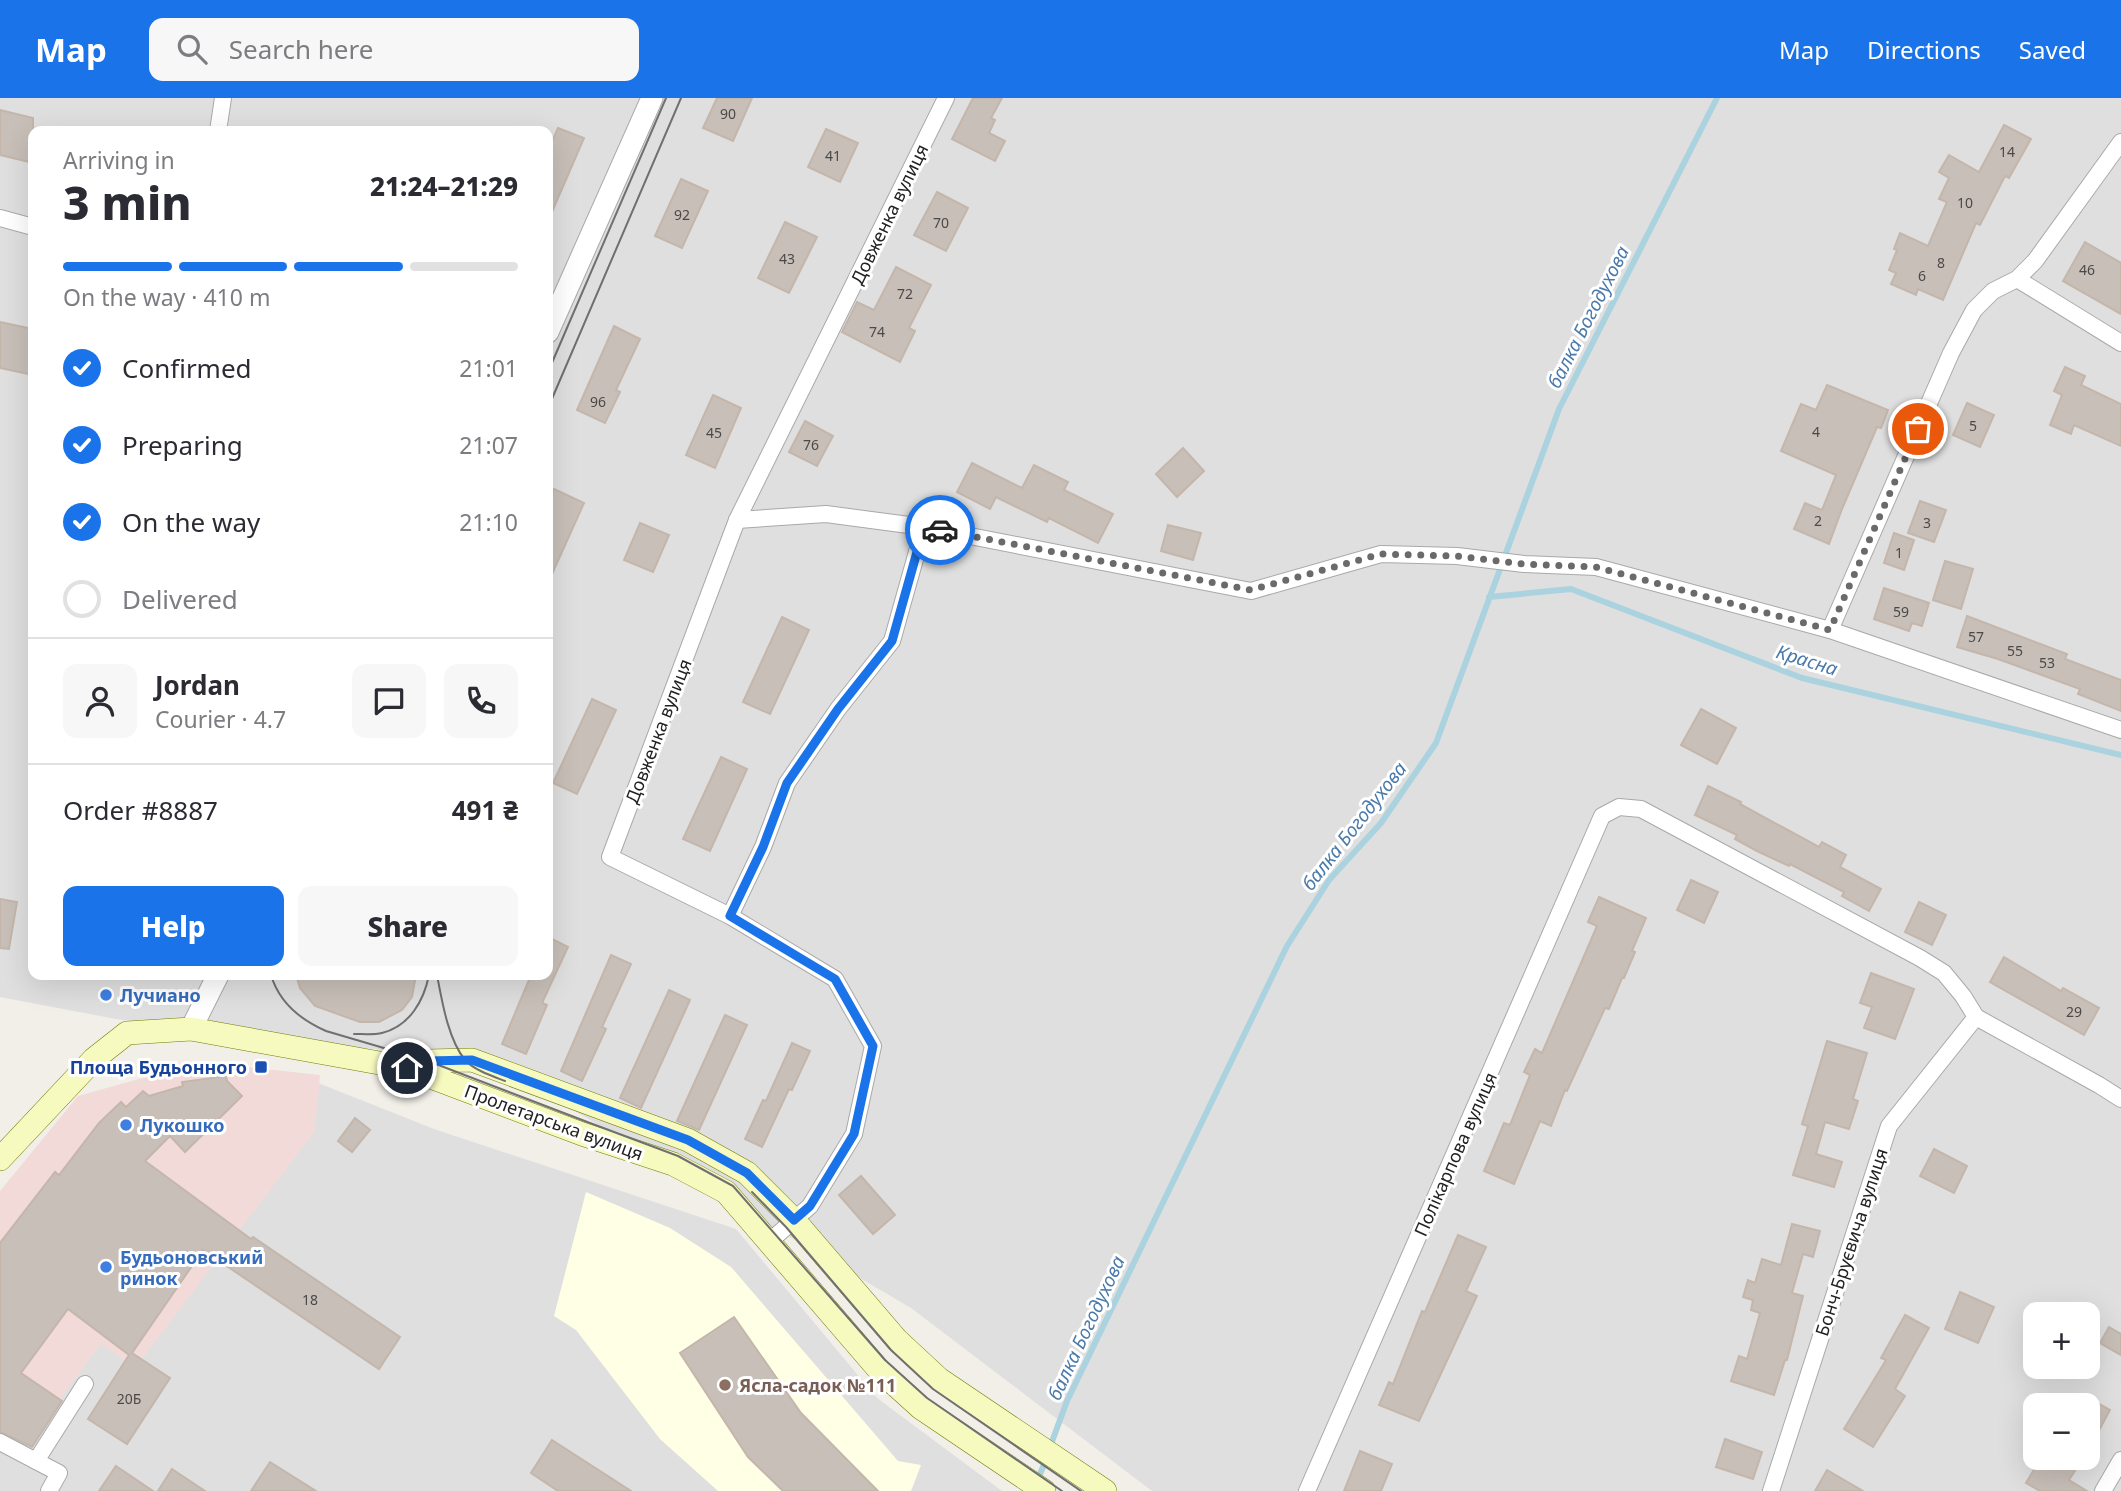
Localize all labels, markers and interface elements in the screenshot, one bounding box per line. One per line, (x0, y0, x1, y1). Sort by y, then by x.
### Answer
search box (149, 18, 639, 81)
text: Map (35, 27, 107, 72)
icon: search (173, 30, 211, 68)
text: Search here (229, 31, 373, 67)
text: Map (1779, 33, 1829, 66)
text: Directions (1867, 33, 1981, 66)
text: Saved (2019, 33, 2086, 66)
house number: 90 (720, 104, 736, 123)
street label: Довженка вулиця (845, 140, 933, 288)
house number: 14 (1999, 142, 2015, 161)
text: Arriving in (63, 144, 175, 176)
house number: 41 (825, 146, 841, 165)
text: 21:24–21:29 (370, 168, 518, 204)
text: 3 min (63, 171, 192, 233)
house number: 10 (1957, 193, 1973, 212)
house number: 92 (674, 205, 690, 224)
house number: 70 (933, 213, 949, 232)
water label: балка Богодухова (1541, 241, 1635, 393)
house number: 43 (779, 249, 795, 268)
house number: 8 (1937, 253, 1945, 272)
house number: 46 (2079, 260, 2095, 279)
house number: 6 (1918, 266, 1926, 285)
text: On the way · 410 m (63, 281, 270, 313)
house number: 72 (897, 284, 913, 303)
house number: 74 (869, 322, 885, 341)
icon: check (63, 349, 101, 387)
text: Confirmed (122, 350, 252, 386)
text: 21:01 (459, 352, 518, 384)
house number: 96 (590, 392, 606, 411)
pin (1888, 399, 1948, 459)
icon: bag (1899, 410, 1937, 448)
house number: 5 (1969, 416, 1977, 435)
house number: 4 (1812, 422, 1820, 441)
house number: 45 (706, 423, 722, 442)
icon: check (63, 426, 101, 464)
text: Preparing (122, 427, 243, 463)
text: 21:07 (459, 429, 518, 461)
house number: 76 (803, 435, 819, 454)
courier (905, 495, 975, 565)
icon: check (63, 503, 101, 541)
text: On the way (122, 504, 260, 540)
text: 21:10 (459, 506, 518, 538)
icon: car (921, 511, 959, 549)
house number: 2 (1814, 511, 1822, 530)
house number: 3 (1923, 513, 1931, 532)
house number: 1 (1895, 543, 1903, 562)
text: Delivered (122, 581, 238, 617)
house number: 59 (1893, 602, 1909, 621)
house number: 57 (1968, 627, 1984, 646)
water label: Красна (1773, 638, 1841, 682)
house number: 55 (2007, 641, 2023, 660)
house number: 53 (2039, 653, 2055, 672)
street label: Довженка вулиця (619, 655, 697, 807)
button: person (63, 664, 137, 738)
button: chat (352, 664, 426, 738)
button: phone (444, 664, 518, 738)
text: Jordan (155, 667, 240, 703)
text: Courier · 4.7 (155, 703, 286, 735)
water label: балка Богодухова (1296, 756, 1413, 896)
text: Order #8887 (63, 792, 218, 828)
text: 491 ₴ (452, 792, 518, 828)
button: Help (63, 886, 284, 966)
button: Share (298, 886, 518, 966)
place label: Лучиано (120, 983, 201, 1007)
marker: Лучиано (98, 987, 114, 1003)
house number: 29 (2066, 1002, 2082, 1021)
pin (377, 1038, 437, 1098)
icon: home (388, 1049, 426, 1087)
place label: Площа Будьонного (70, 1055, 247, 1079)
marker: Площа Будьонного (253, 1059, 269, 1075)
street label: Полікарпова вулиця (1408, 1068, 1502, 1240)
street label: Пролетарська вулиця (461, 1079, 647, 1165)
place label: Лукошко (140, 1113, 224, 1137)
marker: Лукошко (118, 1117, 134, 1133)
street label: Бонч-Бруєвича вулиця (1809, 1145, 1893, 1339)
place label: Будьоновський ринок (120, 1245, 263, 1290)
water label: балка Богодухова (1041, 1251, 1131, 1404)
marker: Будьоновський ринок (98, 1259, 114, 1275)
house number: 18 (302, 1290, 318, 1309)
map controls (2023, 1302, 2100, 1470)
button: + (2023, 1302, 2100, 1379)
place label: Ясла-садок №111 (739, 1373, 896, 1397)
marker: Ясла-садок №111 (717, 1377, 733, 1393)
house number: 20Б (117, 1389, 141, 1408)
button: − (2023, 1393, 2100, 1470)

